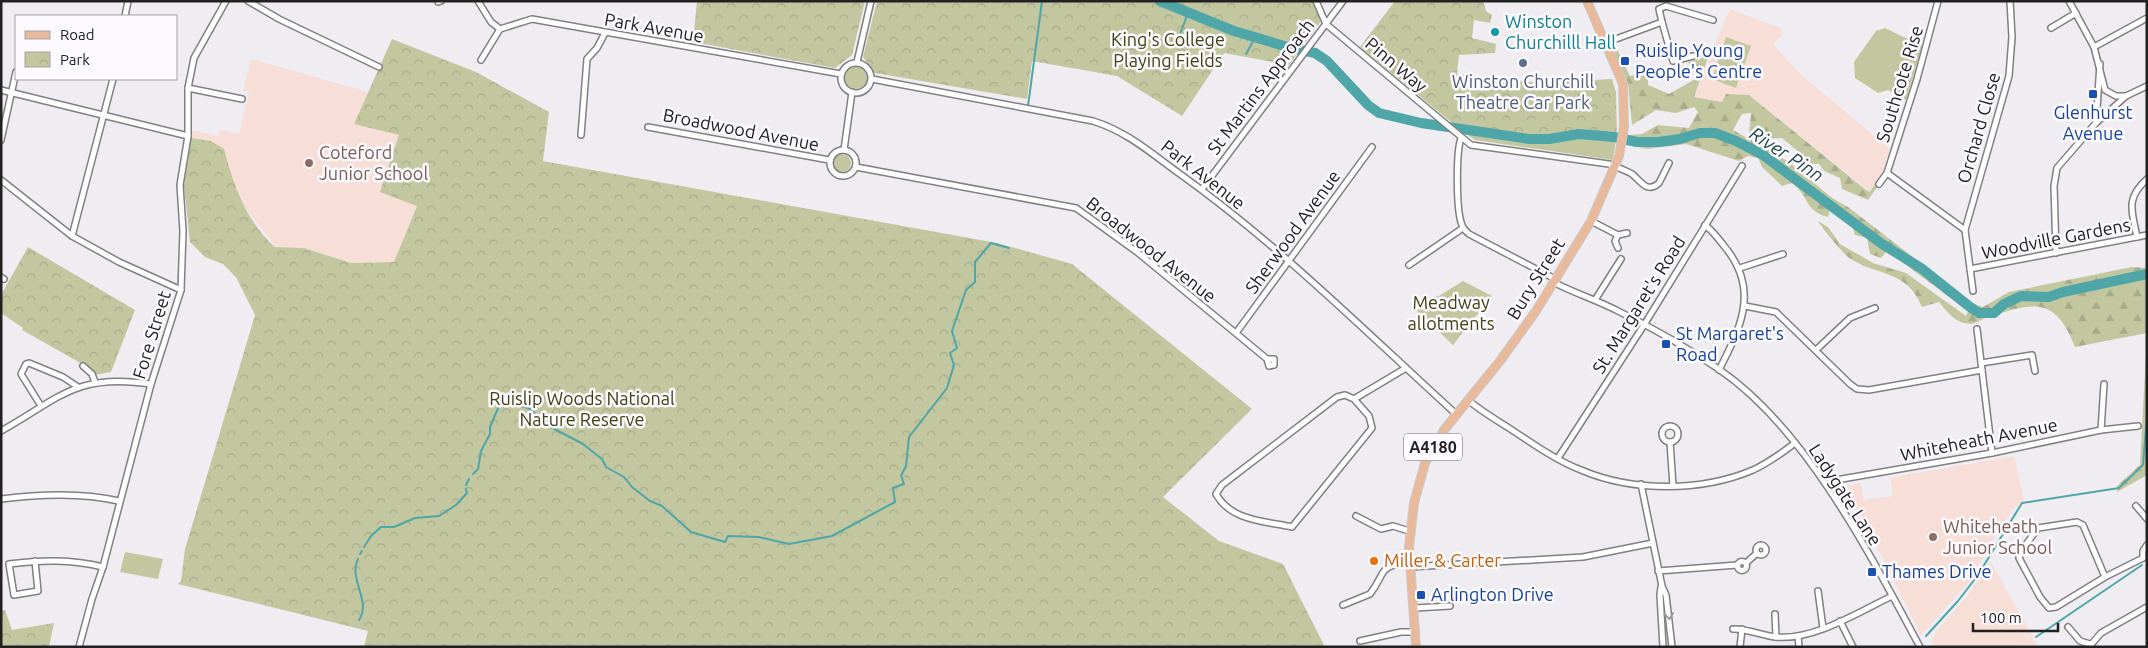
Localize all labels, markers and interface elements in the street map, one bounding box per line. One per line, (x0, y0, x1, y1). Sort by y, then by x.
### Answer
street label: Park Avenue (603, 8, 705, 46)
place label: Winston Churchilll Hall (1505, 11, 1616, 52)
legend (15, 15, 178, 80)
street label: St Martins Approach (1203, 15, 1318, 158)
street label: Southcote Rise (1872, 23, 1926, 144)
text: Road (60, 26, 95, 43)
marker: Winston Churchilll Hall (1489, 26, 1501, 38)
park label: King's College Playing Fields (1111, 29, 1225, 70)
street label: Pinn Way (1362, 33, 1432, 96)
place label: Ruislip Young People's Centre (1635, 40, 1762, 81)
text: Park (60, 51, 90, 68)
marker: Ruislip Young People's Centre (1619, 55, 1631, 67)
marker: Winston Churchill Theatre Car Park (1517, 57, 1529, 69)
street label: Orchard Close (1953, 70, 2003, 185)
place label: Winston Churchill Theatre Car Park (1452, 71, 1594, 112)
marker: Glenhurst Avenue (2087, 88, 2099, 100)
place label: Glenhurst Avenue (2053, 102, 2133, 143)
street label: Broadwood Avenue (661, 104, 821, 154)
water label: River Pinn (1746, 122, 1828, 186)
street label: Park Avenue (1158, 135, 1249, 213)
place label: Coteford Junior School (319, 142, 428, 183)
marker: Coteford Junior School (303, 157, 315, 169)
street label: Sherwood Avenue (1241, 166, 1344, 297)
street label: Broadwood Avenue (1083, 192, 1220, 306)
street label: Woodville Gardens (1980, 214, 2132, 262)
street label: St. Margaret's Road (1588, 232, 1689, 377)
street label: Bury Street (1502, 234, 1568, 323)
street label: Fore Street (128, 288, 174, 381)
park label: Meadway allotments (1408, 292, 1495, 333)
place label: St Margaret's Road (1676, 323, 1784, 364)
marker: St Margaret's Road (1660, 338, 1672, 350)
park label: Ruislip Woods National Nature Reserve (489, 388, 675, 429)
street label: Whiteheath Avenue (1898, 414, 2059, 464)
road number: A4180 (1404, 434, 1462, 461)
street label: Ladygate Lane (1806, 440, 1886, 549)
place label: Whiteheath Junior School (1943, 516, 2052, 557)
marker: Whiteheath Junior School (1927, 531, 1939, 543)
place label: Miller & Carter (1384, 550, 1501, 570)
marker: Miller & Carter (1368, 555, 1380, 567)
place label: Thames Drive (1882, 561, 1992, 581)
marker: Thames Drive (1866, 566, 1878, 578)
place label: Arlington Drive (1431, 584, 1554, 604)
marker: Arlington Drive (1415, 589, 1427, 601)
scale bar (1973, 600, 2058, 632)
text: 100 m (1980, 609, 2022, 626)
one-way arrow (1663, 612, 1674, 620)

